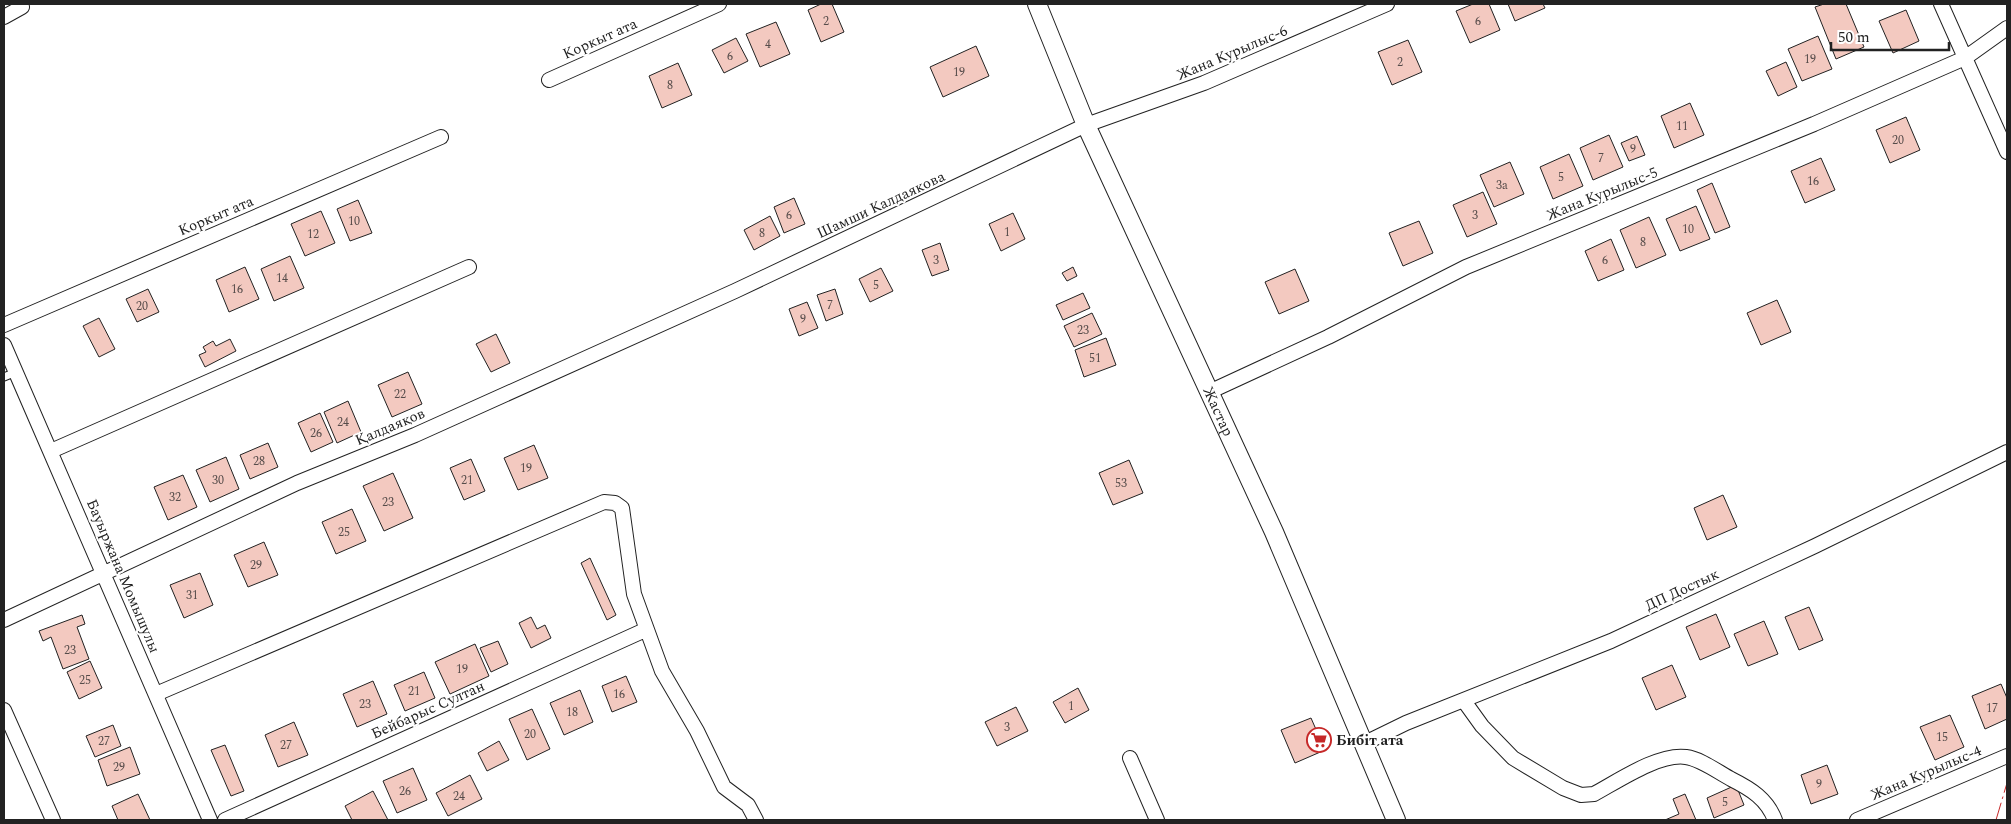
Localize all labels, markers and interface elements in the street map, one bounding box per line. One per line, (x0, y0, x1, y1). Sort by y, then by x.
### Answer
street label: Коркыт ата (559, 12, 642, 66)
house number: 2 (823, 12, 829, 31)
house number: 6 (1475, 12, 1481, 31)
street label: Жана Курылыс-6 (1173, 19, 1292, 87)
scale bar (1831, 20, 1948, 52)
text: 50 m (1838, 26, 1870, 49)
house number: 4 (765, 35, 771, 54)
house number: 6 (727, 47, 733, 66)
house number: 19 (1804, 50, 1816, 69)
house number: 2 (1397, 53, 1403, 72)
house number: 19 (953, 63, 965, 82)
house number: 8 (667, 76, 673, 95)
house number: 11 (1676, 117, 1688, 136)
house number: 20 (1892, 131, 1904, 150)
house number: 9 (1630, 140, 1636, 159)
house number: 7 (1598, 149, 1604, 168)
street label: Жана Курылыс-5 (1543, 161, 1661, 227)
street label: Шамши Калдаякова (813, 165, 950, 245)
house number: 5 (1558, 168, 1564, 187)
house number: 16 (1807, 172, 1819, 191)
house number: 3а (1496, 176, 1508, 195)
street label: Коркыт ата (175, 190, 258, 242)
house number: 6 (786, 206, 792, 225)
house number: 3 (1472, 206, 1478, 225)
house number: 10 (348, 212, 360, 231)
house number: 10 (1682, 220, 1694, 239)
house number: 1 (1004, 223, 1010, 242)
house number: 8 (759, 224, 765, 243)
house number: 12 (307, 225, 319, 244)
house number: 8 (1640, 233, 1646, 252)
house number: 3 (933, 251, 939, 270)
house number: 6 (1602, 251, 1608, 270)
house number: 14 (276, 269, 288, 288)
house number: 5 (873, 276, 879, 295)
house number: 16 (231, 280, 243, 299)
house number: 7 (827, 296, 833, 315)
house number: 20 (136, 297, 148, 316)
house number: 9 (800, 310, 806, 329)
house number: 23 (1077, 321, 1089, 340)
house number: 51 (1089, 349, 1101, 368)
street label: Жастар (1197, 383, 1240, 440)
house number: 22 (394, 385, 406, 404)
street label: Қалдаяқов (352, 402, 429, 452)
house number: 24 (337, 413, 349, 432)
house number: 26 (310, 424, 322, 443)
house number: 28 (253, 452, 265, 471)
house number: 19 (520, 459, 532, 478)
house number: 30 (212, 471, 224, 490)
house number: 21 (461, 471, 473, 490)
house number: 53 (1115, 474, 1127, 493)
house number: 32 (169, 488, 181, 507)
house number: 23 (382, 493, 394, 512)
street label: Бауыржана Момышулы (80, 495, 166, 657)
house number: 25 (338, 523, 350, 542)
house number: 29 (250, 556, 262, 575)
street label: ДП Достык (1641, 563, 1723, 617)
house number: 31 (186, 586, 198, 605)
house number: 23 (64, 641, 76, 660)
house number: 19 (456, 660, 468, 679)
house number: 25 (79, 671, 91, 690)
street label: Бейбарыс Султан (368, 675, 489, 745)
house number: 21 (408, 682, 420, 701)
house number: 16 (613, 685, 625, 704)
house number: 23 (359, 695, 371, 714)
house number: 1 (1068, 697, 1074, 716)
house number: 17 (1986, 699, 1998, 718)
house number: 18 (566, 703, 578, 722)
house number: 3 (1004, 718, 1010, 737)
house number: 20 (524, 725, 536, 744)
supermarket icon: Бибіт ата (1306, 727, 1332, 753)
house number: 15 (1936, 728, 1948, 747)
place label: Бибіт ата (1336, 729, 1404, 752)
house number: 27 (98, 732, 110, 751)
house number: 27 (280, 736, 292, 755)
street label: Жана Курылыс-4 (1867, 739, 1986, 807)
house number: 29 (113, 758, 125, 777)
house number: 9 (1816, 775, 1822, 794)
house number: 26 (399, 782, 411, 801)
house number: 24 (453, 787, 465, 806)
house number: 5 (1722, 793, 1728, 812)

